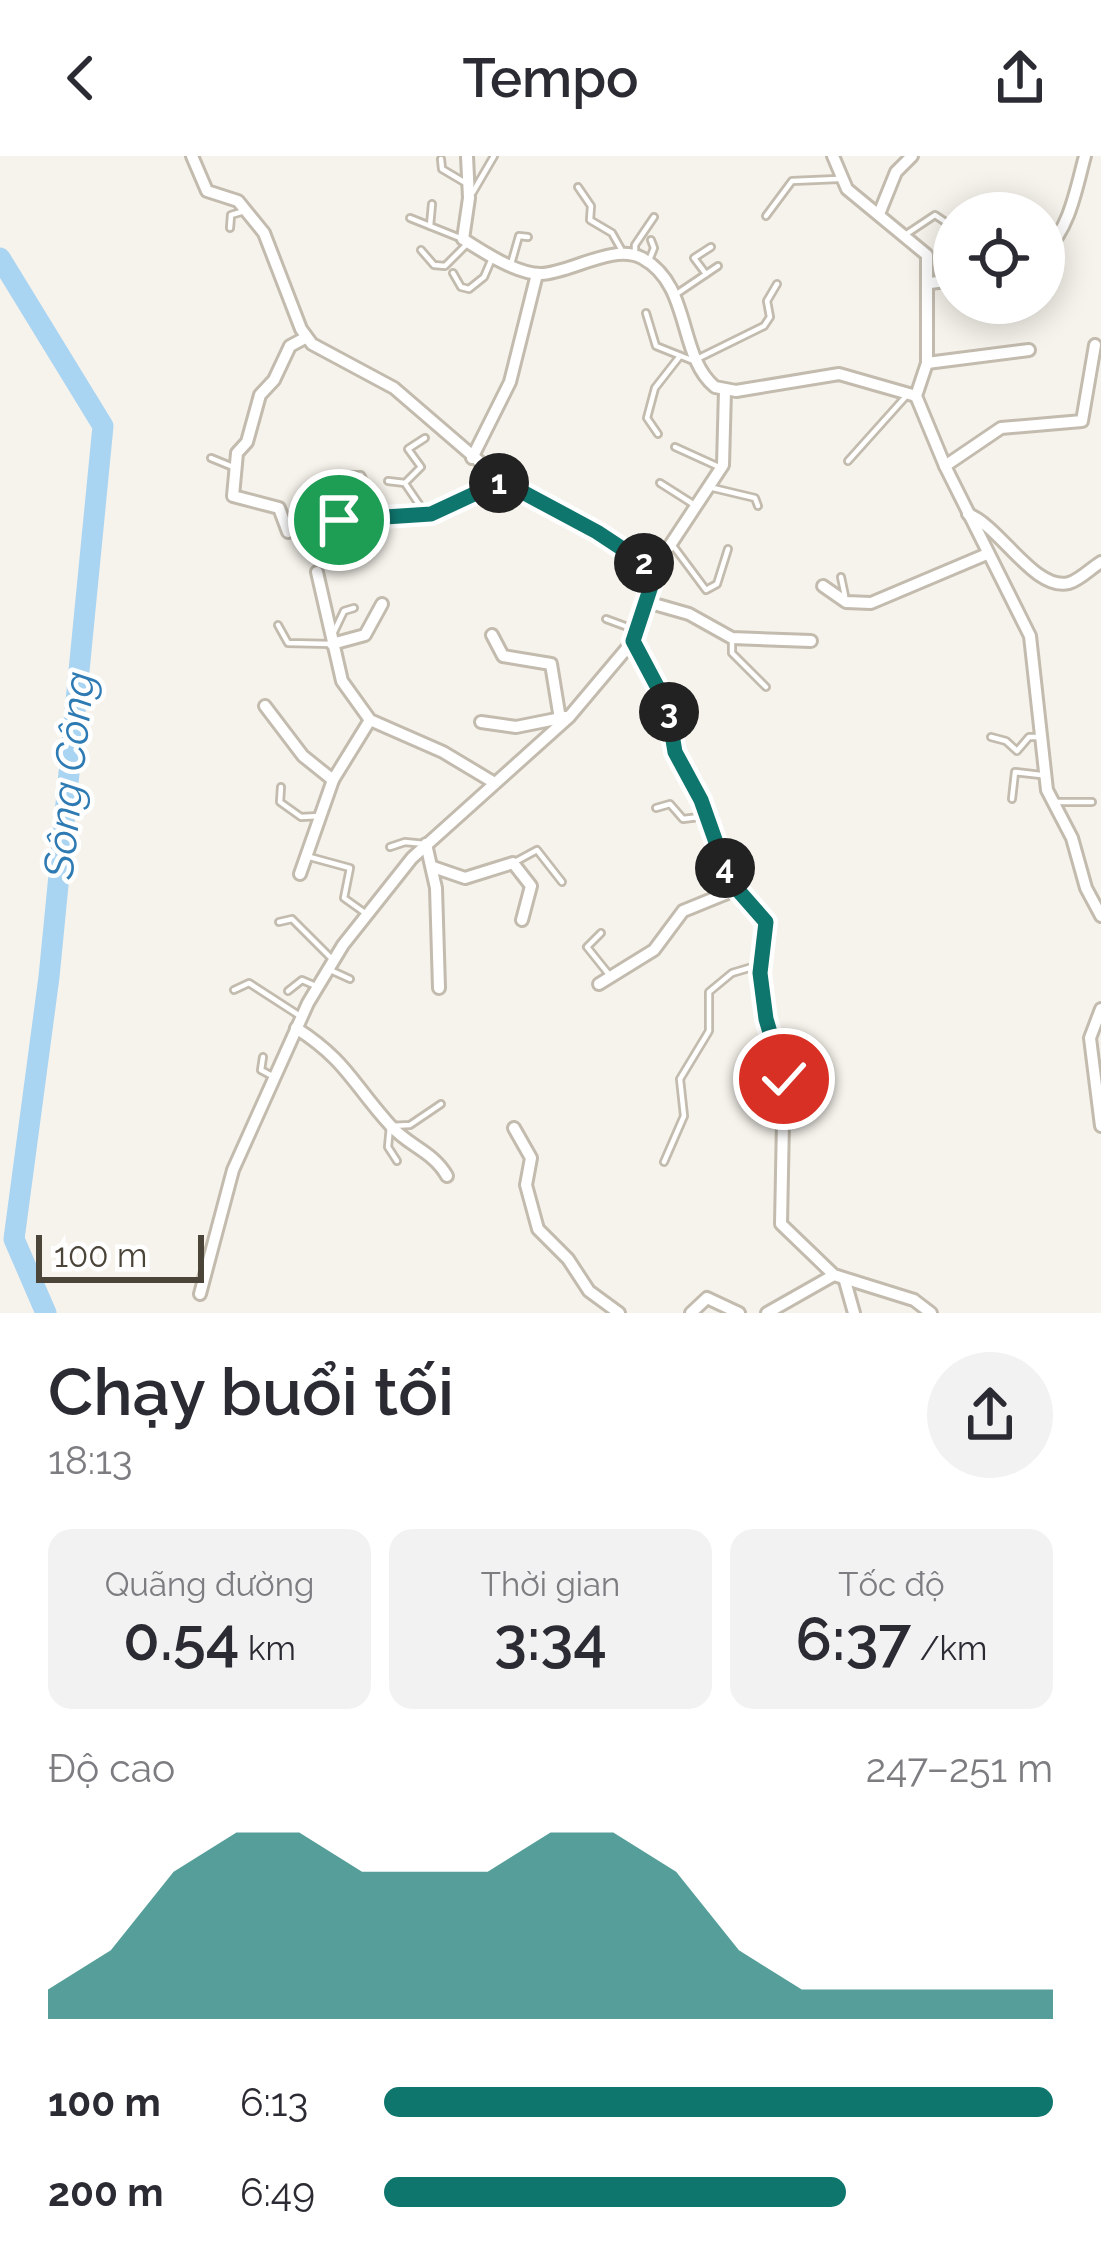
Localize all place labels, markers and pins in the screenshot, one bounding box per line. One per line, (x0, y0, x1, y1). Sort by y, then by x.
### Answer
pin: 1 (469, 453, 529, 513)
pin (288, 469, 390, 571)
pin: 2 (614, 533, 674, 593)
pin: 3 (639, 682, 699, 742)
pin: 4 (695, 838, 755, 898)
pin (733, 1028, 835, 1130)

